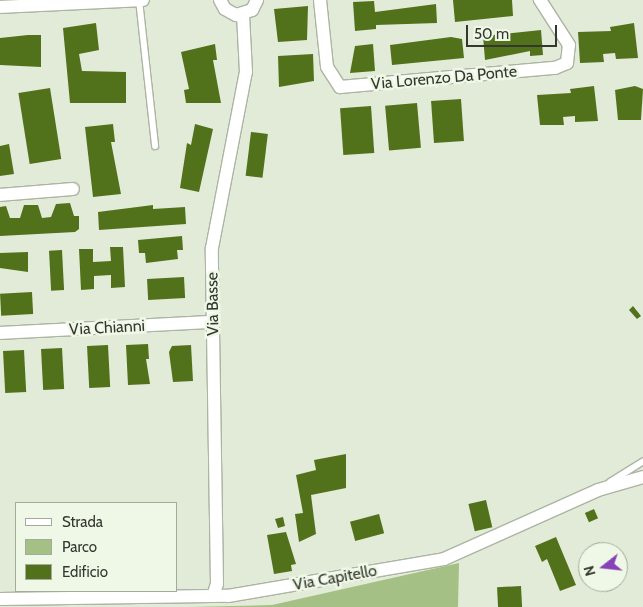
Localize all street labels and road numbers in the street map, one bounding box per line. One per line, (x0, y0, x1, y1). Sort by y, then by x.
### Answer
street label: Via Lorenzo Da Ponte (370, 62, 518, 94)
street label: Via Basse (203, 272, 223, 336)
street label: Via Chianni (69, 316, 145, 340)
street label: Via Capitello (292, 561, 378, 595)

